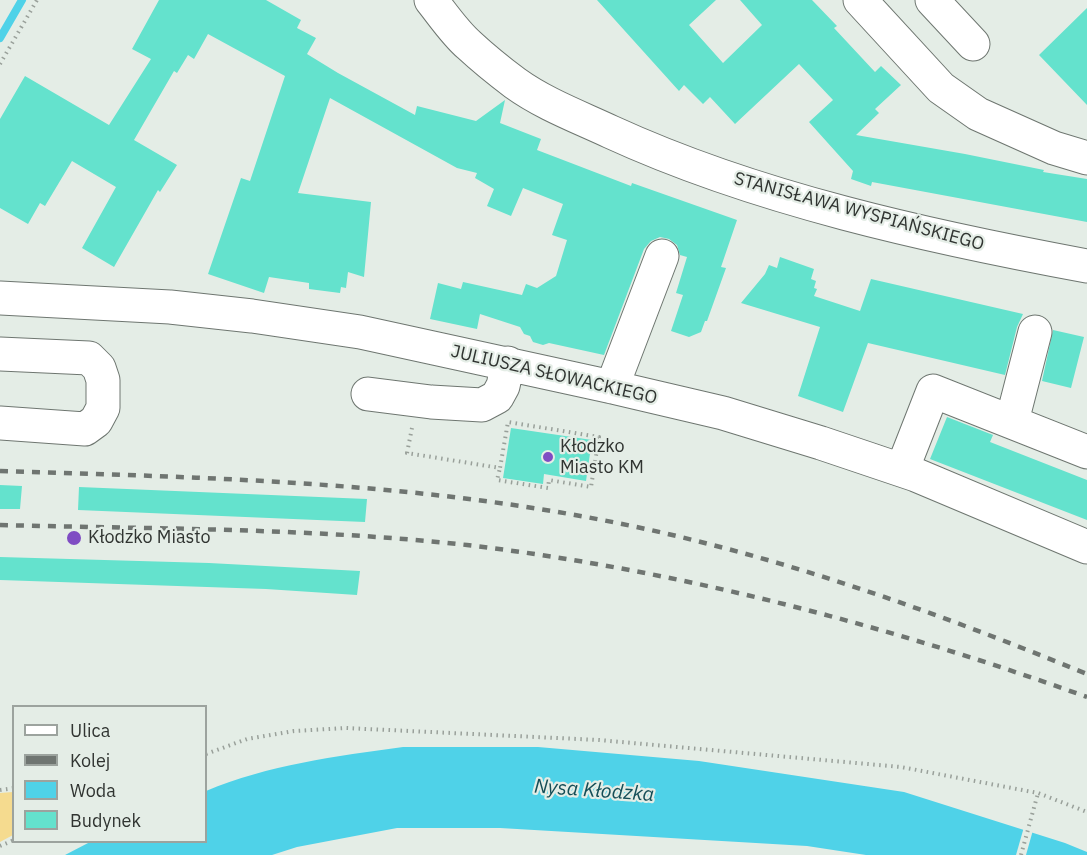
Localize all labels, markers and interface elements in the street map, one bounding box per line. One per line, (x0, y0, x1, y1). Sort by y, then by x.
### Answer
street label: STANISŁAWA WYSPIAŃSKIEGO (732, 168, 986, 256)
street label: JULIUSZA SŁOWACKIEGO (449, 341, 659, 409)
place label: Kłodzko Miasto KM (560, 436, 644, 478)
marker: Kłodzko Miasto KM (541, 450, 555, 464)
place label: Kłodzko Miasto (88, 527, 210, 549)
marker: Kłodzko Miasto (65, 529, 83, 547)
legend (12, 705, 207, 843)
text: Ulica (70, 719, 110, 742)
text: Kolej (70, 749, 110, 772)
water label: Nysa Kłodzka (533, 775, 655, 807)
text: Woda (70, 779, 116, 802)
text: Budynek (70, 809, 141, 832)

